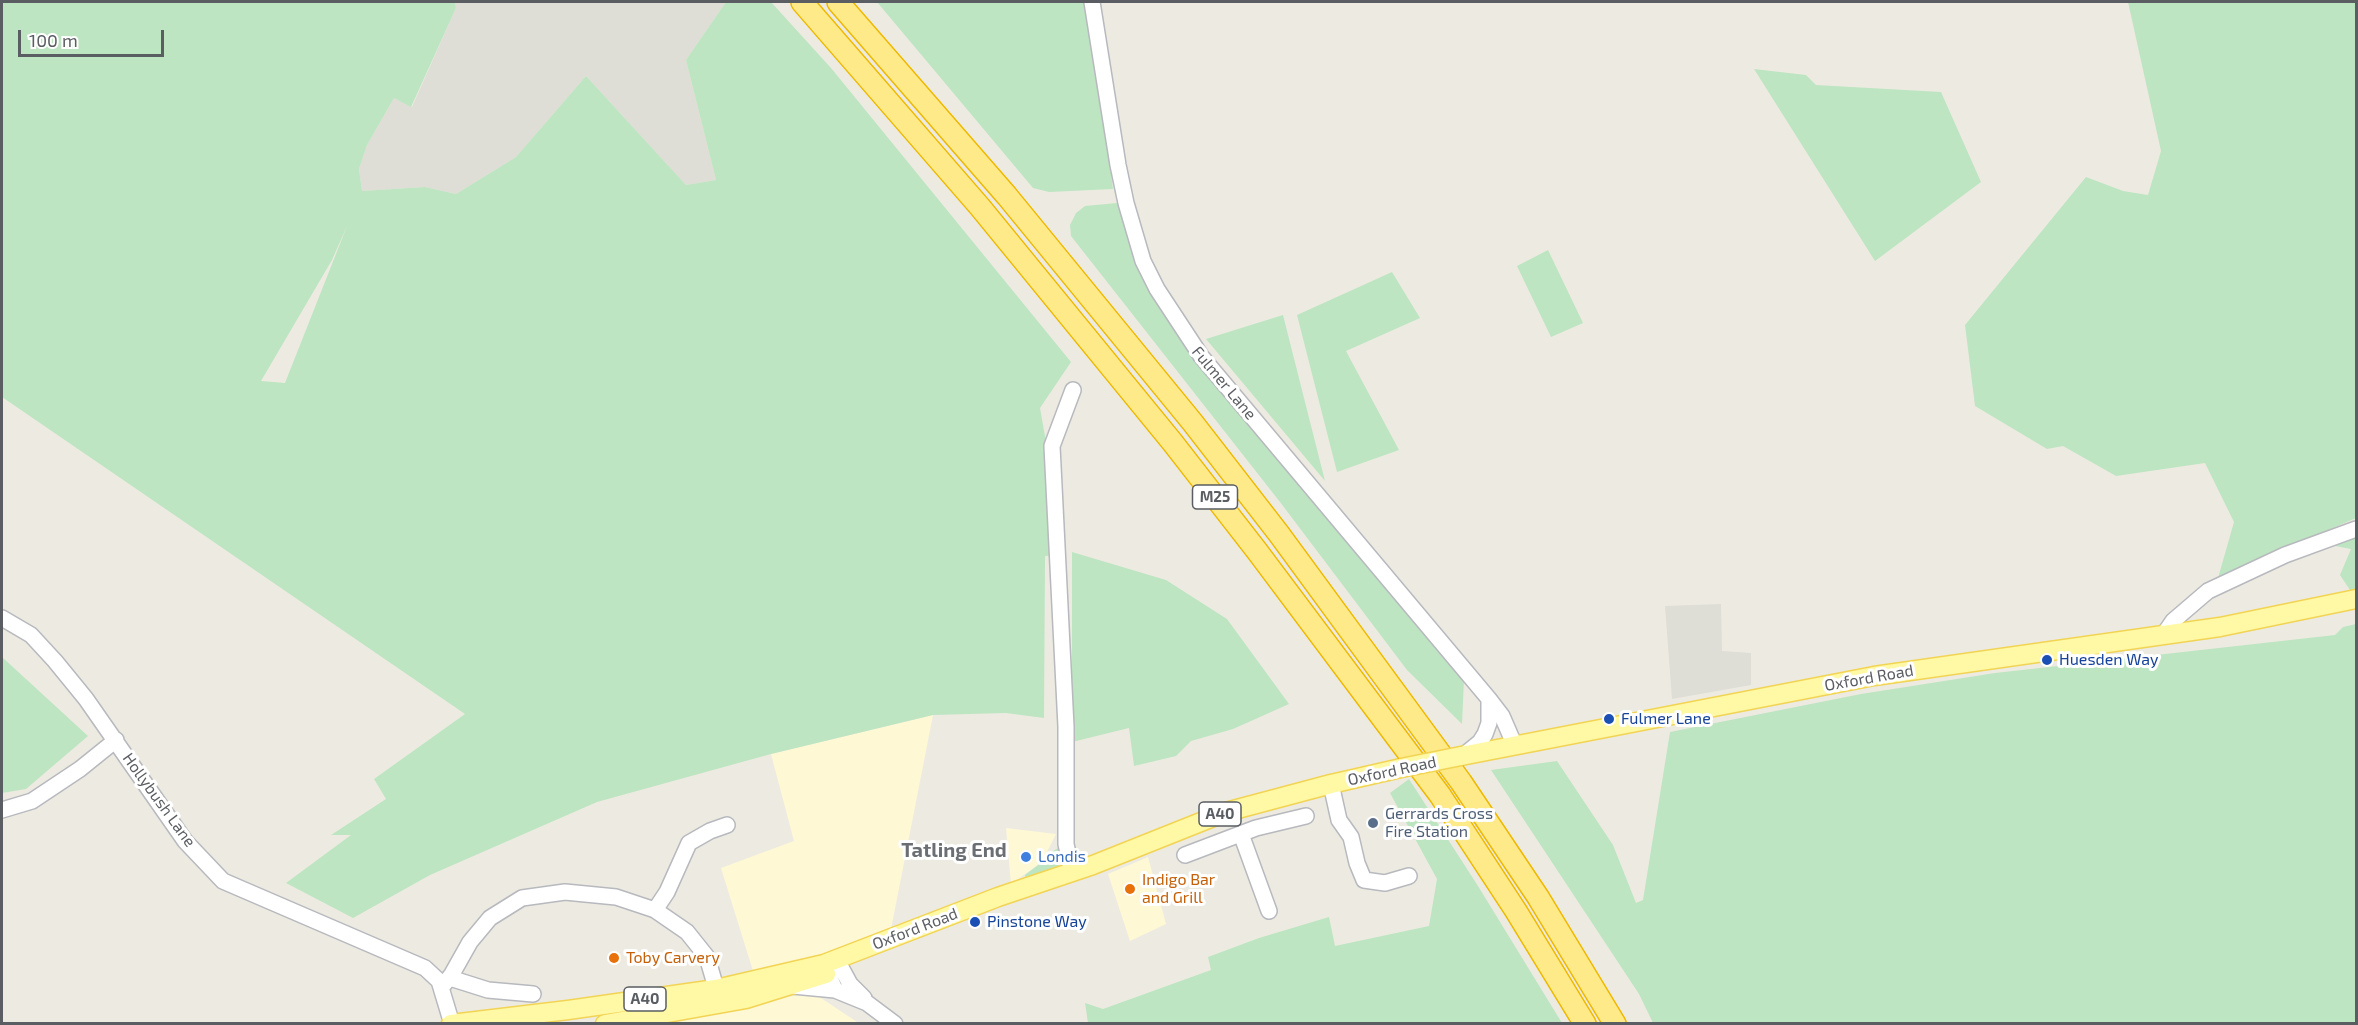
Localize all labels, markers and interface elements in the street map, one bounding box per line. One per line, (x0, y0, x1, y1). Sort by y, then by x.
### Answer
scale bar (21, 18, 166, 56)
text: 100 m (29, 29, 78, 51)
street label: Fulmer Lane (1188, 342, 1260, 424)
road number: M25 (1192, 485, 1238, 509)
place label: Huesden Way (2059, 650, 2158, 670)
marker: Huesden Way (2040, 653, 2054, 667)
street label: Oxford Road (1823, 661, 1915, 695)
place label: Fulmer Lane (1621, 709, 1711, 729)
marker: Fulmer Lane (1602, 712, 1616, 726)
street label: Hollybush Lane (118, 749, 200, 851)
street label: Oxford Road (1346, 752, 1438, 790)
road number: A40 (1199, 802, 1241, 826)
place label: Gerrards Cross Fire Station (1385, 804, 1493, 842)
marker: Gerrards Cross Fire Station (1366, 816, 1380, 830)
district label: Tatling End (901, 838, 1007, 862)
place label: Londis (1038, 847, 1086, 867)
marker: Londis (1019, 850, 1033, 864)
place label: Indigo Bar and Grill (1142, 870, 1215, 908)
marker: Indigo Bar and Grill (1123, 882, 1137, 896)
street label: Oxford Road (870, 904, 960, 954)
place label: Pinstone Way (987, 912, 1087, 932)
marker: Pinstone Way (968, 915, 982, 929)
place label: Toby Carvery (626, 948, 720, 968)
marker: Toby Carvery (607, 951, 621, 965)
road number: A40 (624, 987, 666, 1011)

